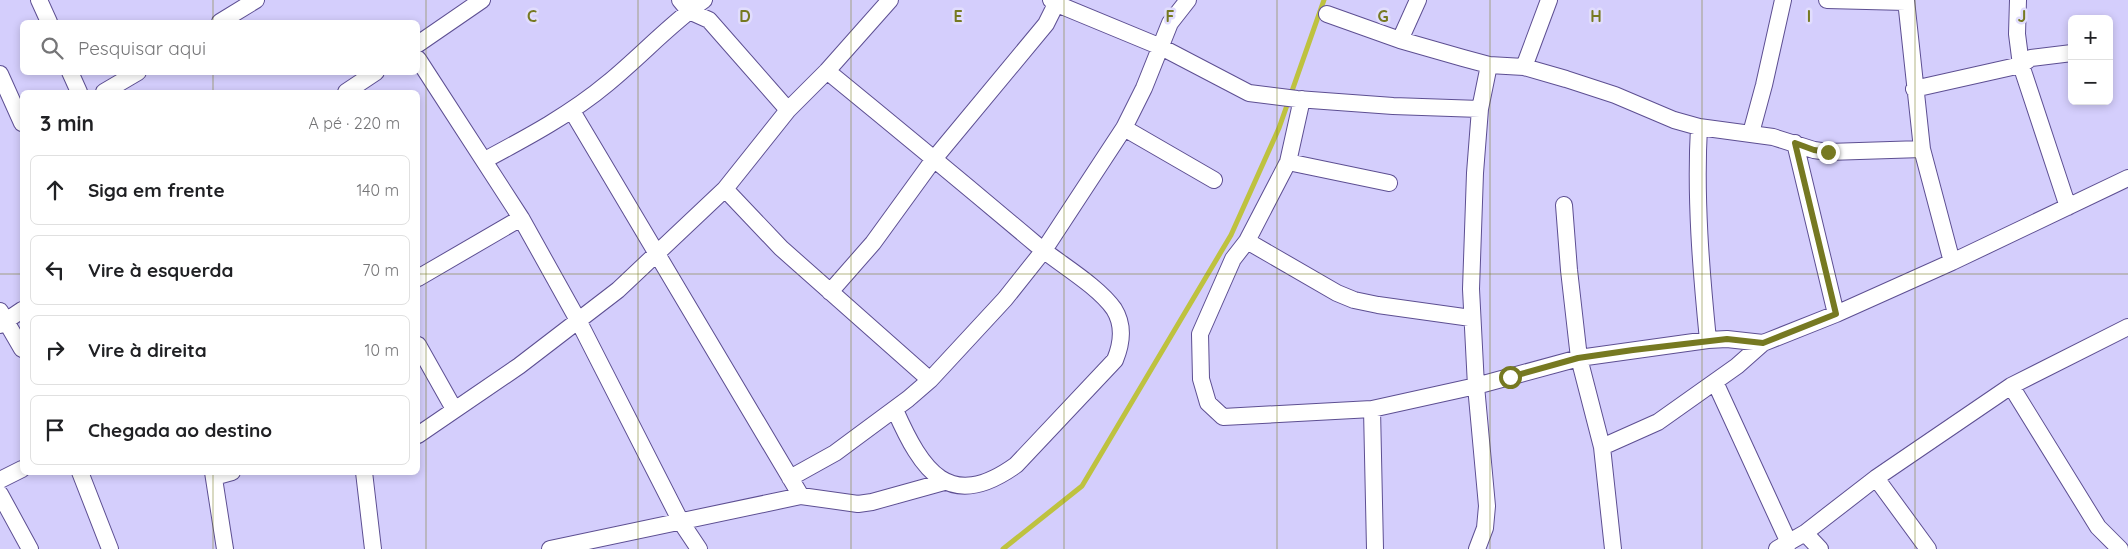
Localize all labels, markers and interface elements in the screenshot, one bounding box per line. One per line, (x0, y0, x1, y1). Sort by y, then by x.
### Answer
text: C (527, 6, 537, 26)
text: D (739, 6, 751, 26)
text: E (953, 6, 963, 26)
text: F (1166, 6, 1175, 26)
text: G (1377, 6, 1389, 26)
text: H (1590, 6, 1602, 26)
text: I (1807, 6, 1811, 26)
text: J (2018, 6, 2026, 26)
map controls (2068, 15, 2113, 105)
button: + (2068, 15, 2113, 60)
search box (20, 20, 420, 75)
icon: search (38, 34, 66, 62)
text: Pesquisar aqui (78, 36, 206, 60)
button: − (2068, 60, 2113, 105)
text: 3 min (40, 110, 94, 136)
text: A pé · 220 m (308, 113, 400, 133)
route end (1817, 141, 1840, 164)
icon: ahead (41, 176, 69, 204)
text: Siga em frente (88, 178, 225, 202)
text: 140 m (356, 180, 399, 200)
icon: left (41, 256, 69, 284)
text: Vire à esquerda (88, 258, 233, 282)
text: 70 m (362, 260, 399, 280)
icon: right (41, 336, 69, 364)
text: Vire à direita (88, 338, 207, 362)
text: 10 m (365, 340, 399, 360)
route start (1499, 366, 1522, 389)
icon: arrive (41, 416, 69, 444)
text: Chegada ao destino (88, 418, 272, 442)

